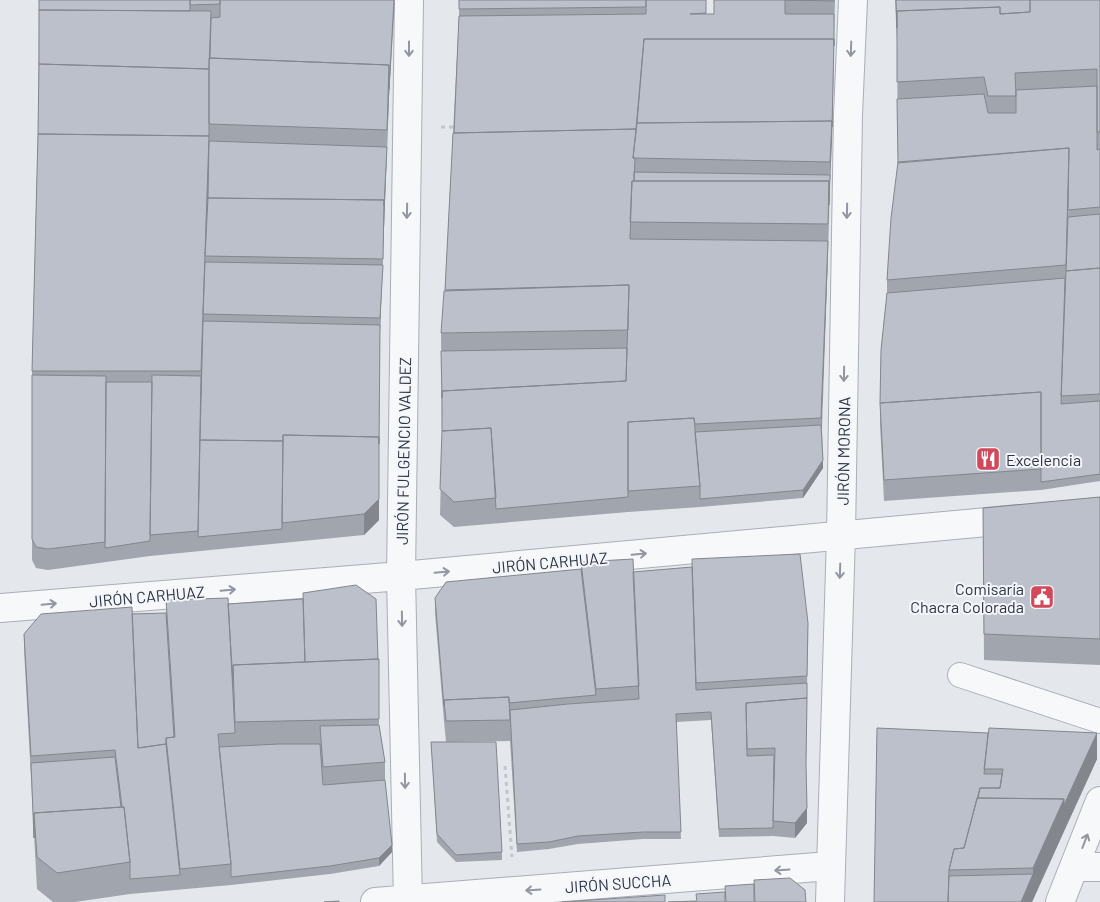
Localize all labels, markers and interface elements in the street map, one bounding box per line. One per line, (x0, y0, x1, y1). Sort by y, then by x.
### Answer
one-way arrow (404, 40, 414, 56)
one-way arrow (846, 40, 855, 56)
one-way arrow (402, 202, 412, 219)
one-way arrow (842, 202, 852, 219)
street label: JIRÓN FULGENCIO VALDEZ (392, 357, 414, 545)
one-way arrow (839, 365, 849, 381)
street label: JIRÓN MORONA (833, 396, 853, 506)
restaurant icon: Excelencia (975, 446, 1001, 472)
place label: Excelencia (1006, 450, 1081, 469)
street label: JIRÓN CARHUAZ (491, 547, 609, 577)
one-way arrow (631, 549, 647, 558)
one-way arrow (835, 562, 845, 579)
one-way arrow (434, 567, 450, 577)
place label: Comisaría Chacra Colorada (910, 579, 1024, 616)
street label: JIRÓN CARHUAZ (88, 581, 206, 611)
public building icon: Comisaría Chacra Colorada (1029, 584, 1055, 610)
one-way arrow (220, 585, 236, 594)
one-way arrow (40, 600, 56, 609)
one-way arrow (397, 610, 406, 626)
one-way arrow (401, 773, 410, 789)
one-way arrow (1081, 833, 1090, 848)
one-way arrow (774, 865, 790, 875)
street label: JIRÓN SUCCHA (564, 870, 672, 896)
one-way arrow (525, 885, 541, 894)

